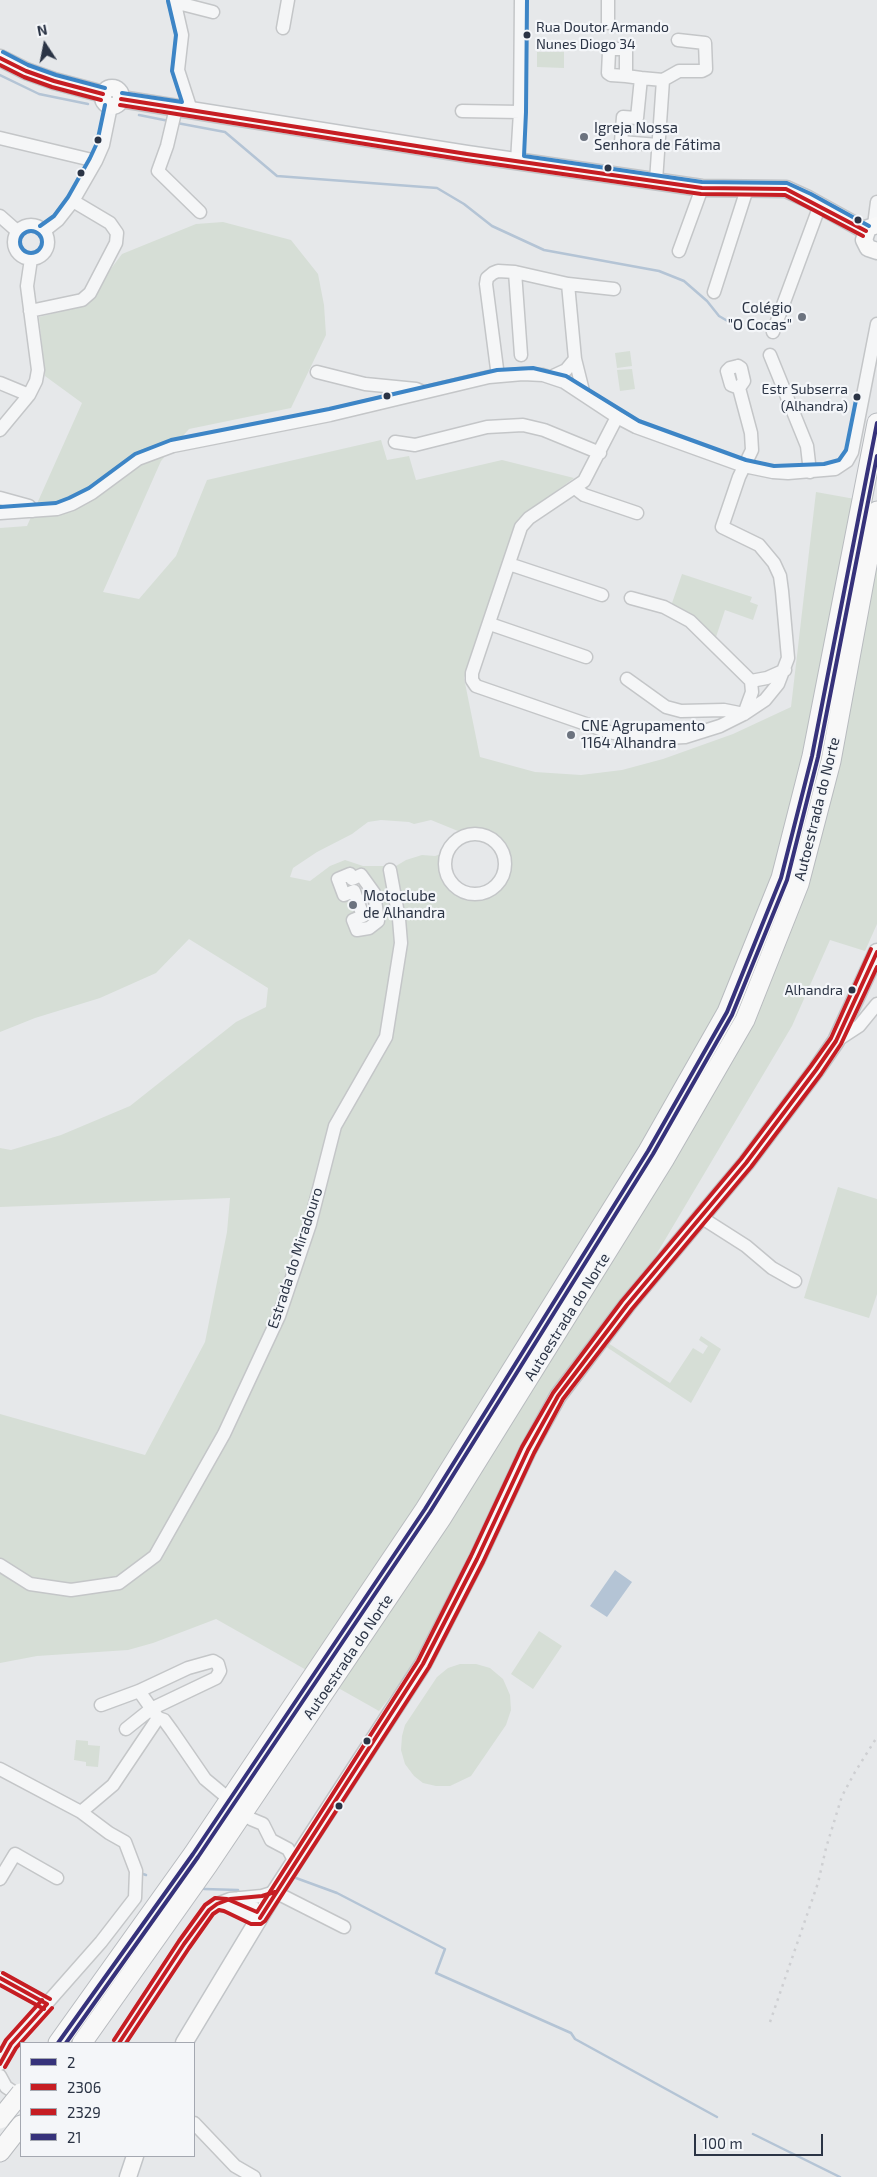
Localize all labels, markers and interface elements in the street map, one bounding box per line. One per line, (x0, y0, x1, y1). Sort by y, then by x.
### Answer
place label: Rua Doutor Armando Nunes Diogo 34 (536, 19, 669, 52)
north arrow (20, 20, 70, 70)
text: N (35, 20, 49, 39)
marker: Rua Doutor Armando Nunes Diogo 34 (522, 30, 532, 40)
place label: Igreja Nossa Senhora de Fátima (594, 119, 721, 154)
marker: Igreja Nossa Senhora de Fátima (578, 131, 590, 143)
unlabelled marker (93, 135, 103, 145)
unlabelled marker (603, 163, 613, 173)
unlabelled marker (76, 168, 86, 178)
unlabelled marker (853, 215, 863, 225)
place label: Colégio "O Cocas" (728, 299, 792, 334)
marker: Colégio "O Cocas" (796, 311, 808, 323)
place label: Estr Subserra (Alhandra) (762, 381, 848, 414)
unlabelled marker (382, 391, 392, 401)
marker: Estr Subserra (Alhandra) (852, 392, 862, 402)
place label: CNE Agrupamento 1164 Alhandra (581, 717, 705, 752)
marker: CNE Agrupamento 1164 Alhandra (565, 729, 577, 741)
street label: Autoestrada do Norte (790, 735, 844, 883)
place label: Motoclube de Alhandra (363, 887, 445, 922)
marker: Motoclube de Alhandra (347, 899, 359, 911)
place label: Alhandra (785, 982, 843, 998)
marker: Alhandra (847, 985, 857, 995)
street label: Estrada do Miradouro (264, 1185, 326, 1331)
street label: Autoestrada do Norte (520, 1250, 614, 1384)
street label: Autoestrada do Norte (299, 1591, 397, 1723)
unlabelled marker (362, 1736, 372, 1746)
unlabelled marker (334, 1801, 344, 1811)
legend (20, 2042, 195, 2157)
text: 2 (67, 2053, 75, 2071)
text: 2306 (67, 2078, 101, 2096)
text: 2329 (67, 2103, 101, 2121)
scale bar (697, 2124, 826, 2156)
text: 21 (67, 2128, 81, 2146)
text: 100 m (702, 2134, 743, 2152)

